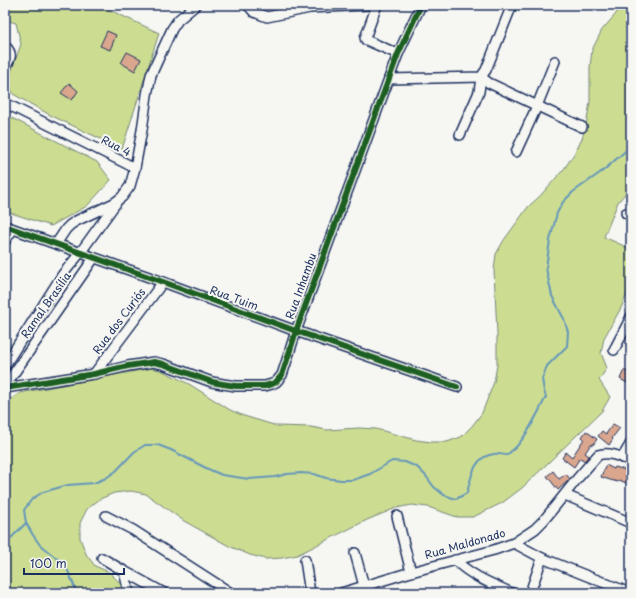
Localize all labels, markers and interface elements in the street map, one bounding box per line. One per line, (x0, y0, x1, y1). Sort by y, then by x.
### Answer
street label: Rua 4 (98, 131, 134, 160)
street label: Rua Inhambu (281, 250, 320, 321)
street label: Ramal Brasília (16, 268, 75, 342)
street label: Rua Tuim (208, 281, 261, 314)
street label: Rua dos Curiós (88, 284, 149, 357)
street label: Rua Maldonado (422, 524, 507, 563)
scale bar (24, 550, 124, 576)
text: 100 m (30, 554, 67, 572)

